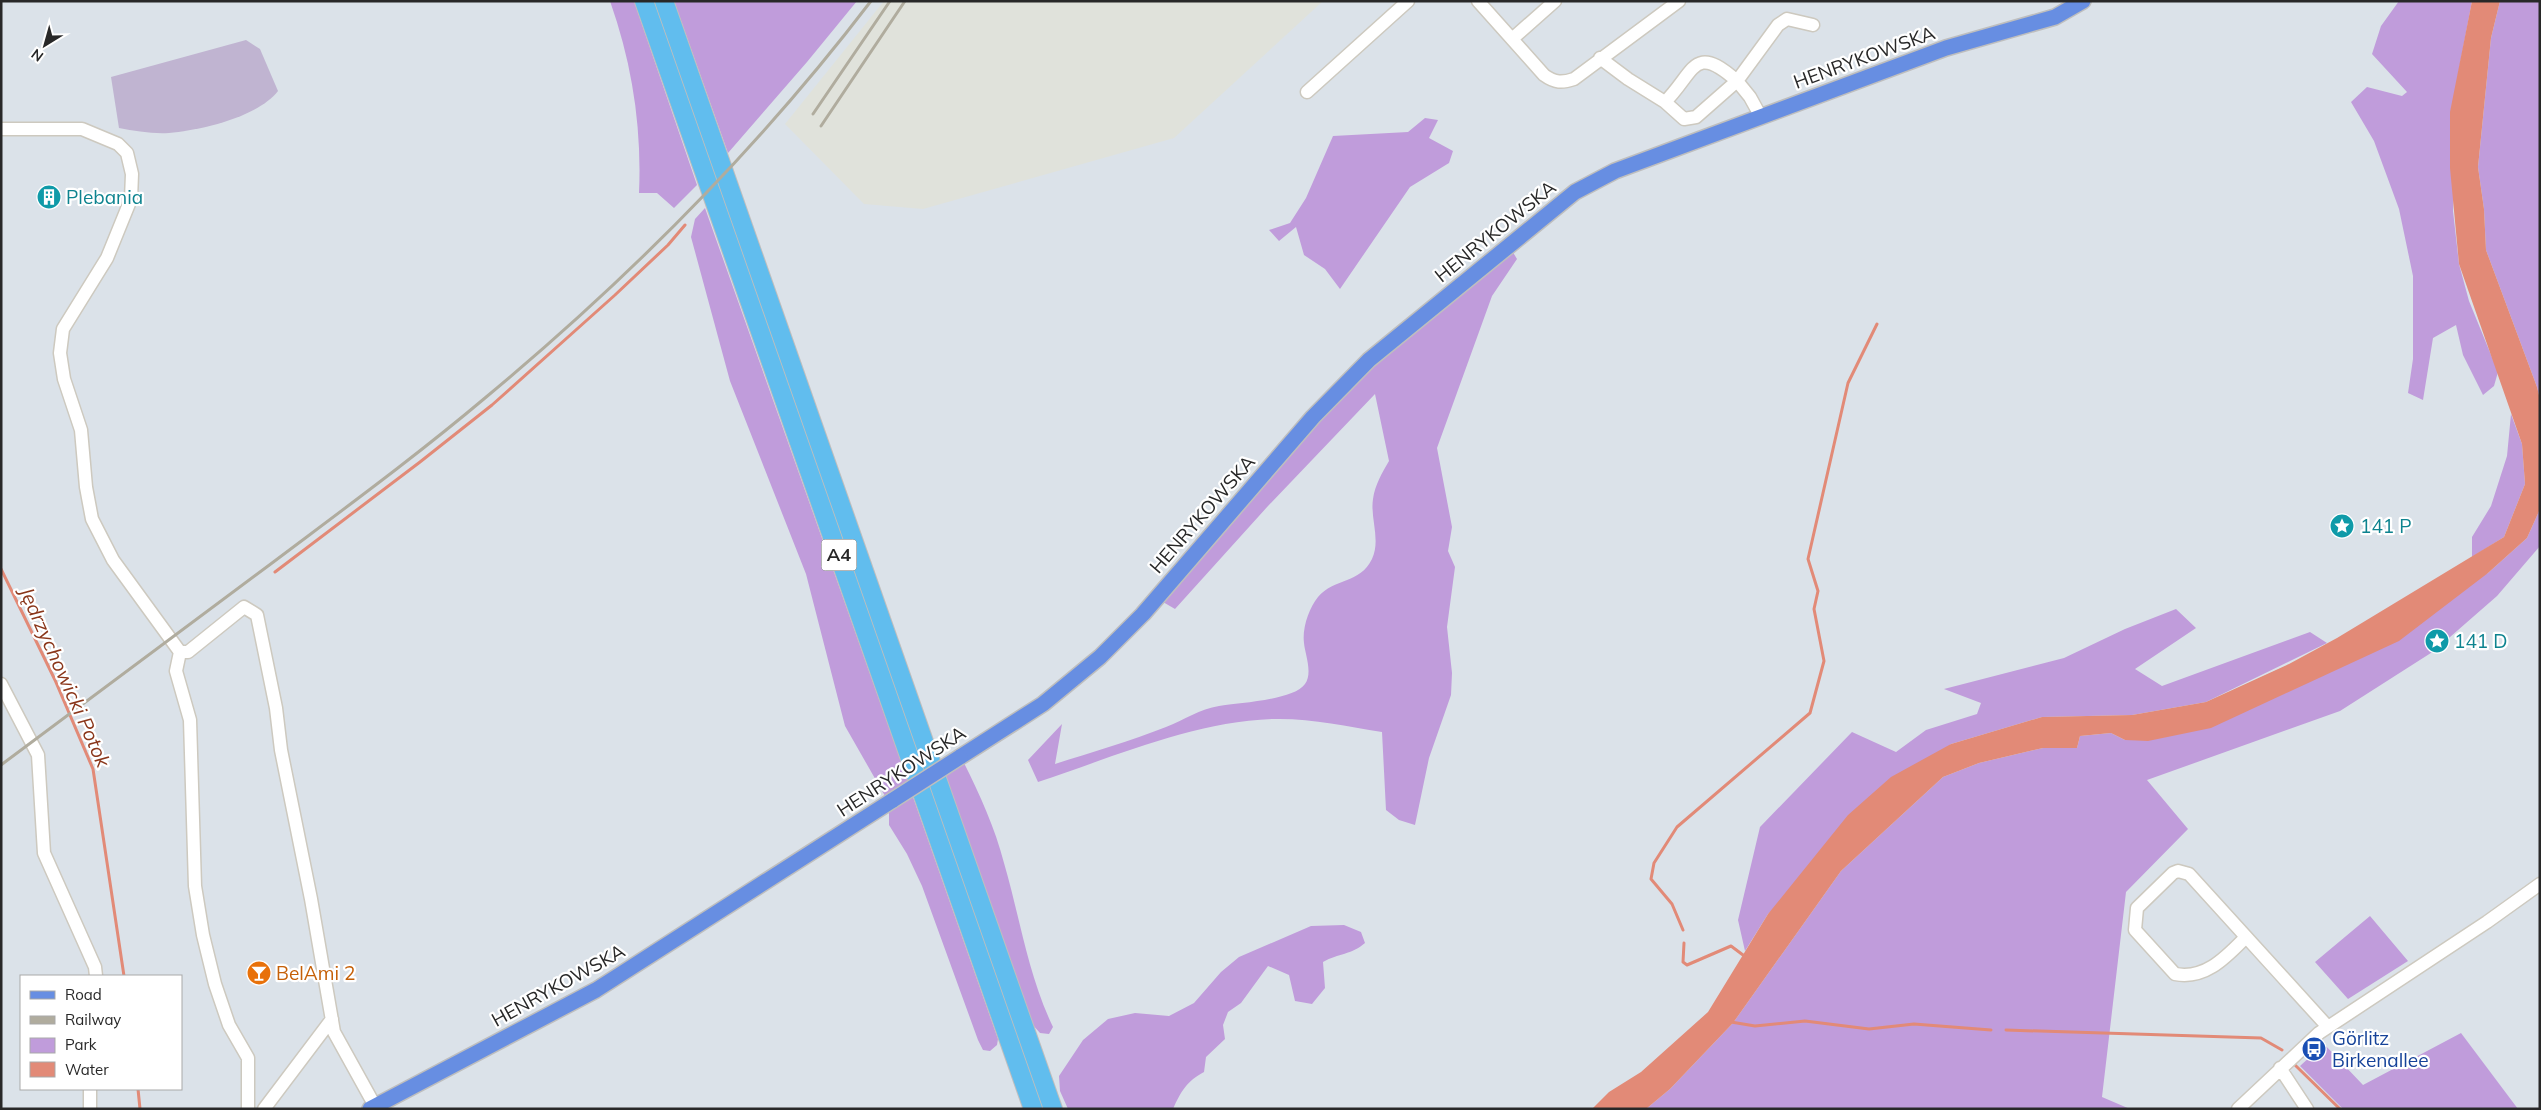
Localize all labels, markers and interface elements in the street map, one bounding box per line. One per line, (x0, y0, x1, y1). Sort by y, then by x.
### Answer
north arrow (20, 20, 70, 70)
street label: HENRYKOWSKA (1790, 20, 1938, 94)
text: N (28, 45, 47, 66)
street label: HENRYKOWSKA (1430, 175, 1560, 287)
building icon: Plebania (36, 184, 62, 210)
place label: Plebania (66, 185, 143, 209)
street label: HENRYKOWSKA (1144, 450, 1260, 578)
place icon: 141 P (2329, 513, 2355, 539)
place label: 141 P (2360, 514, 2412, 538)
road number: A4 (822, 540, 856, 570)
water label: Jędrzychowicki Potok (14, 581, 117, 772)
place icon: 141 D (2424, 628, 2450, 654)
place label: 141 D (2454, 629, 2507, 653)
street label: HENRYKOWSKA (832, 720, 970, 822)
street label: HENRYKOWSKA (487, 938, 629, 1032)
bar icon: BelAmi 2 (246, 960, 272, 986)
place label: BelAmi 2 (276, 961, 355, 985)
legend (20, 975, 182, 1090)
text: Road (65, 985, 102, 1004)
text: Railway (65, 1010, 121, 1029)
place label: Görlitz Birkenallee (2332, 1026, 2428, 1072)
text: Park (65, 1035, 97, 1054)
bus stop icon: Görlitz Birkenallee (2301, 1036, 2327, 1062)
text: Water (65, 1060, 109, 1079)

